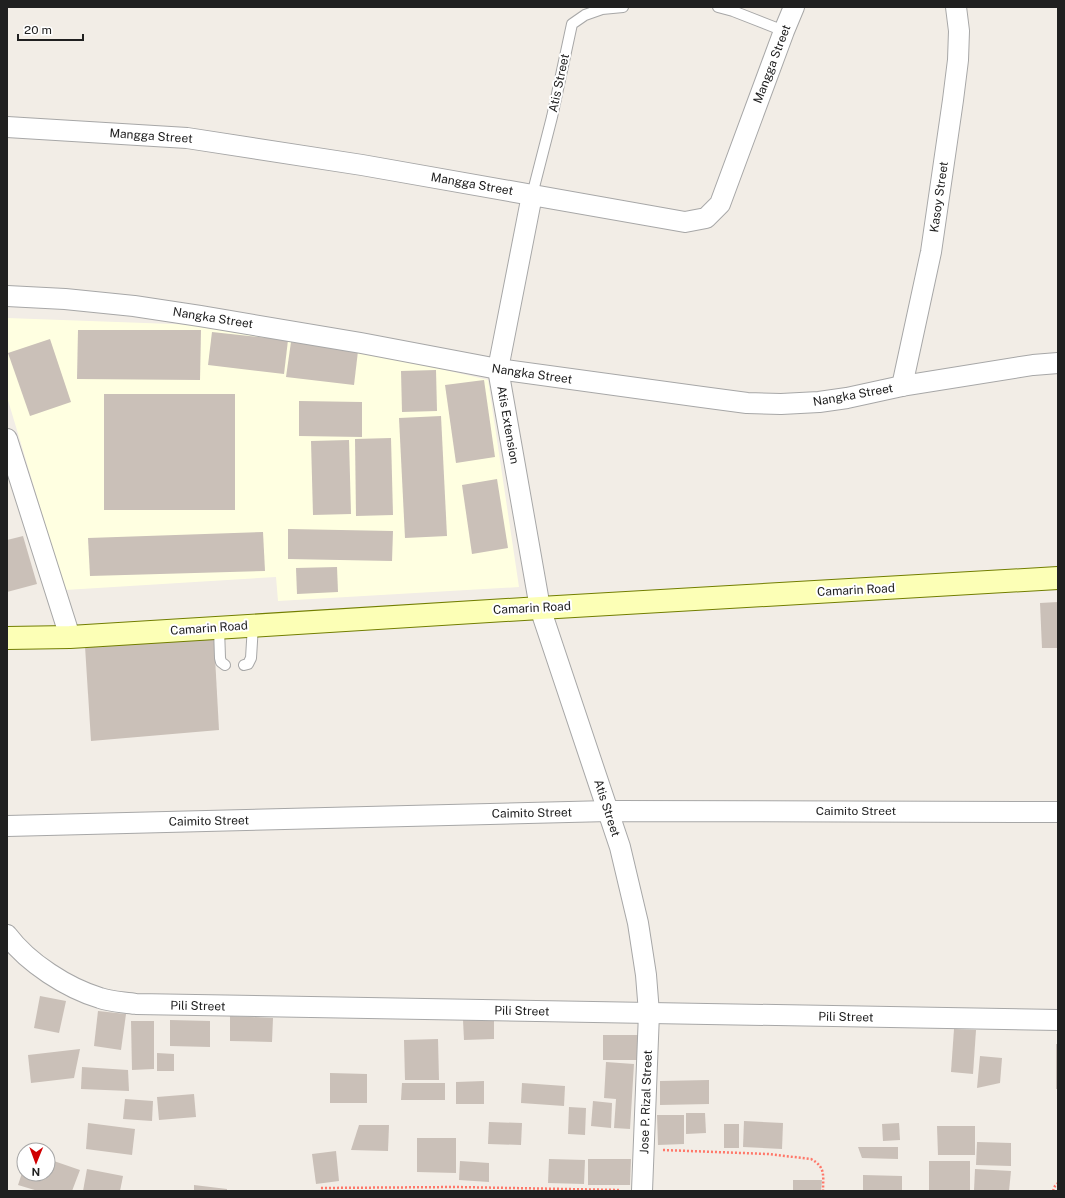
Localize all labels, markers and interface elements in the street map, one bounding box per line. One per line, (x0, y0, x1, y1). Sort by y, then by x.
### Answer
scale bar (18, 16, 83, 42)
street label: Mangga Street (751, 22, 794, 105)
text: 20 m (24, 23, 52, 37)
street label: Atis Street (546, 52, 572, 114)
street label: Mangga Street (109, 126, 193, 146)
street label: Kasoy Street (927, 160, 951, 234)
street label: Mangga Street (430, 170, 515, 198)
street label: Nangka Street (172, 305, 255, 331)
street label: Nangka Street (491, 361, 574, 387)
street label: Nangka Street (812, 381, 895, 409)
street label: Atis Extension (494, 385, 522, 465)
street label: Camarin Road (817, 581, 895, 599)
street label: Camarin Road (493, 599, 571, 617)
street label: Camarin Road (170, 618, 248, 638)
street label: Atis Street (591, 778, 623, 839)
street label: Caimito Street (816, 804, 897, 818)
street label: Caimito Street (492, 805, 573, 821)
street label: Caimito Street (169, 813, 250, 829)
street label: Pili Street (170, 999, 226, 1013)
street label: Pili Street (494, 1004, 550, 1018)
street label: Pili Street (818, 1010, 874, 1024)
street label: Jose P. Rizal Street (637, 1049, 655, 1154)
north arrow (16, 1142, 56, 1182)
text: N (31, 1166, 40, 1178)

